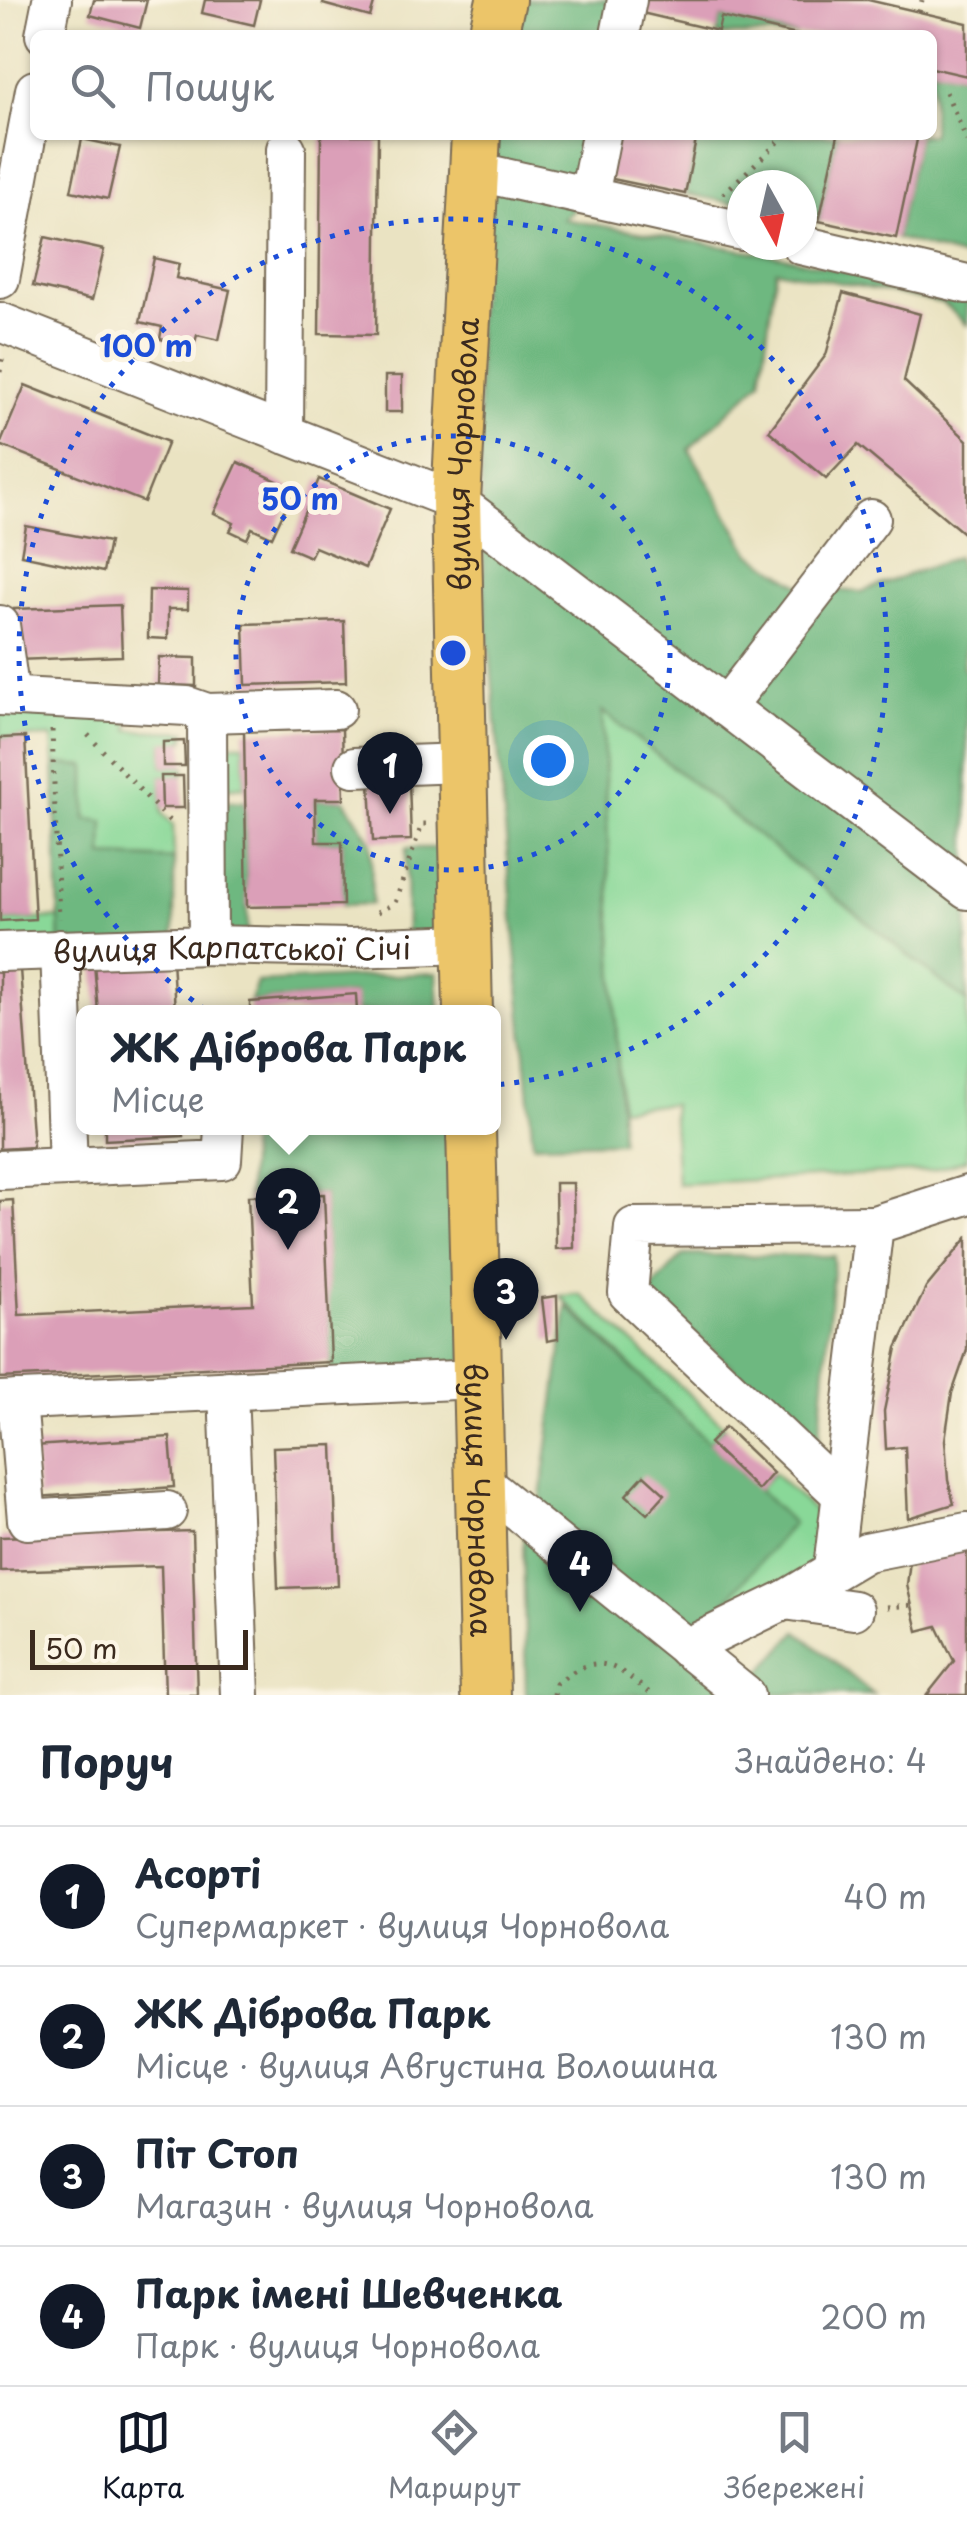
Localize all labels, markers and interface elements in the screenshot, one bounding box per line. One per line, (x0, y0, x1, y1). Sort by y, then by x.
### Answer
search box (30, 30, 937, 140)
text: Пошук (145, 57, 274, 114)
icon: search (65, 58, 120, 113)
north arrow (727, 170, 817, 260)
street label: вулиця Чорновола (433, 316, 489, 592)
text: 100 m (99, 322, 193, 367)
text: 50 m (261, 475, 339, 520)
centre of rings (435, 635, 471, 671)
pin: 1 (358, 732, 422, 814)
your location (523, 735, 574, 786)
street label: вулиця Карпатської Січі (52, 922, 412, 973)
popup (76, 1005, 501, 1135)
text: ЖК Діброва Парк (111, 1018, 466, 1075)
text: Місце (111, 1075, 205, 1123)
pin: 2 (256, 1168, 320, 1250)
pin: 3 (474, 1258, 538, 1340)
street label: вулиця Чорновола (454, 1362, 506, 1638)
pin: 4 (548, 1530, 612, 1612)
scale bar (30, 1625, 248, 1670)
text: 50 m (45, 1626, 118, 1669)
text: Поруч (40, 1729, 174, 1792)
text: Знайдено: 4 (735, 1736, 927, 1784)
text: Асорті (135, 1844, 261, 1901)
text: 1 (65, 1872, 80, 1920)
text: 40 m (843, 1872, 927, 1920)
text: Супермаркет · вулиця Чорновола (135, 1901, 669, 1949)
text: ЖК Діброва Парк (135, 1984, 490, 2041)
text: 2 (61, 2012, 84, 2060)
text: 130 m (830, 2012, 927, 2060)
text: Місце · вулиця Августина Волошина (135, 2041, 717, 2089)
text: Піт Стоп (135, 2124, 299, 2181)
text: 3 (62, 2152, 83, 2200)
text: 130 m (830, 2152, 927, 2200)
text: Магазин · вулиця Чорновола (135, 2181, 594, 2229)
text: Парк імені Шевченка (135, 2264, 562, 2321)
text: 4 (62, 2292, 83, 2340)
text: 200 m (820, 2292, 927, 2340)
text: Парк · вулиця Чорновола (135, 2321, 540, 2369)
tab: Карта (102, 2405, 184, 2508)
tab: Маршрут (388, 2405, 520, 2508)
tab: Збережені (724, 2405, 865, 2508)

